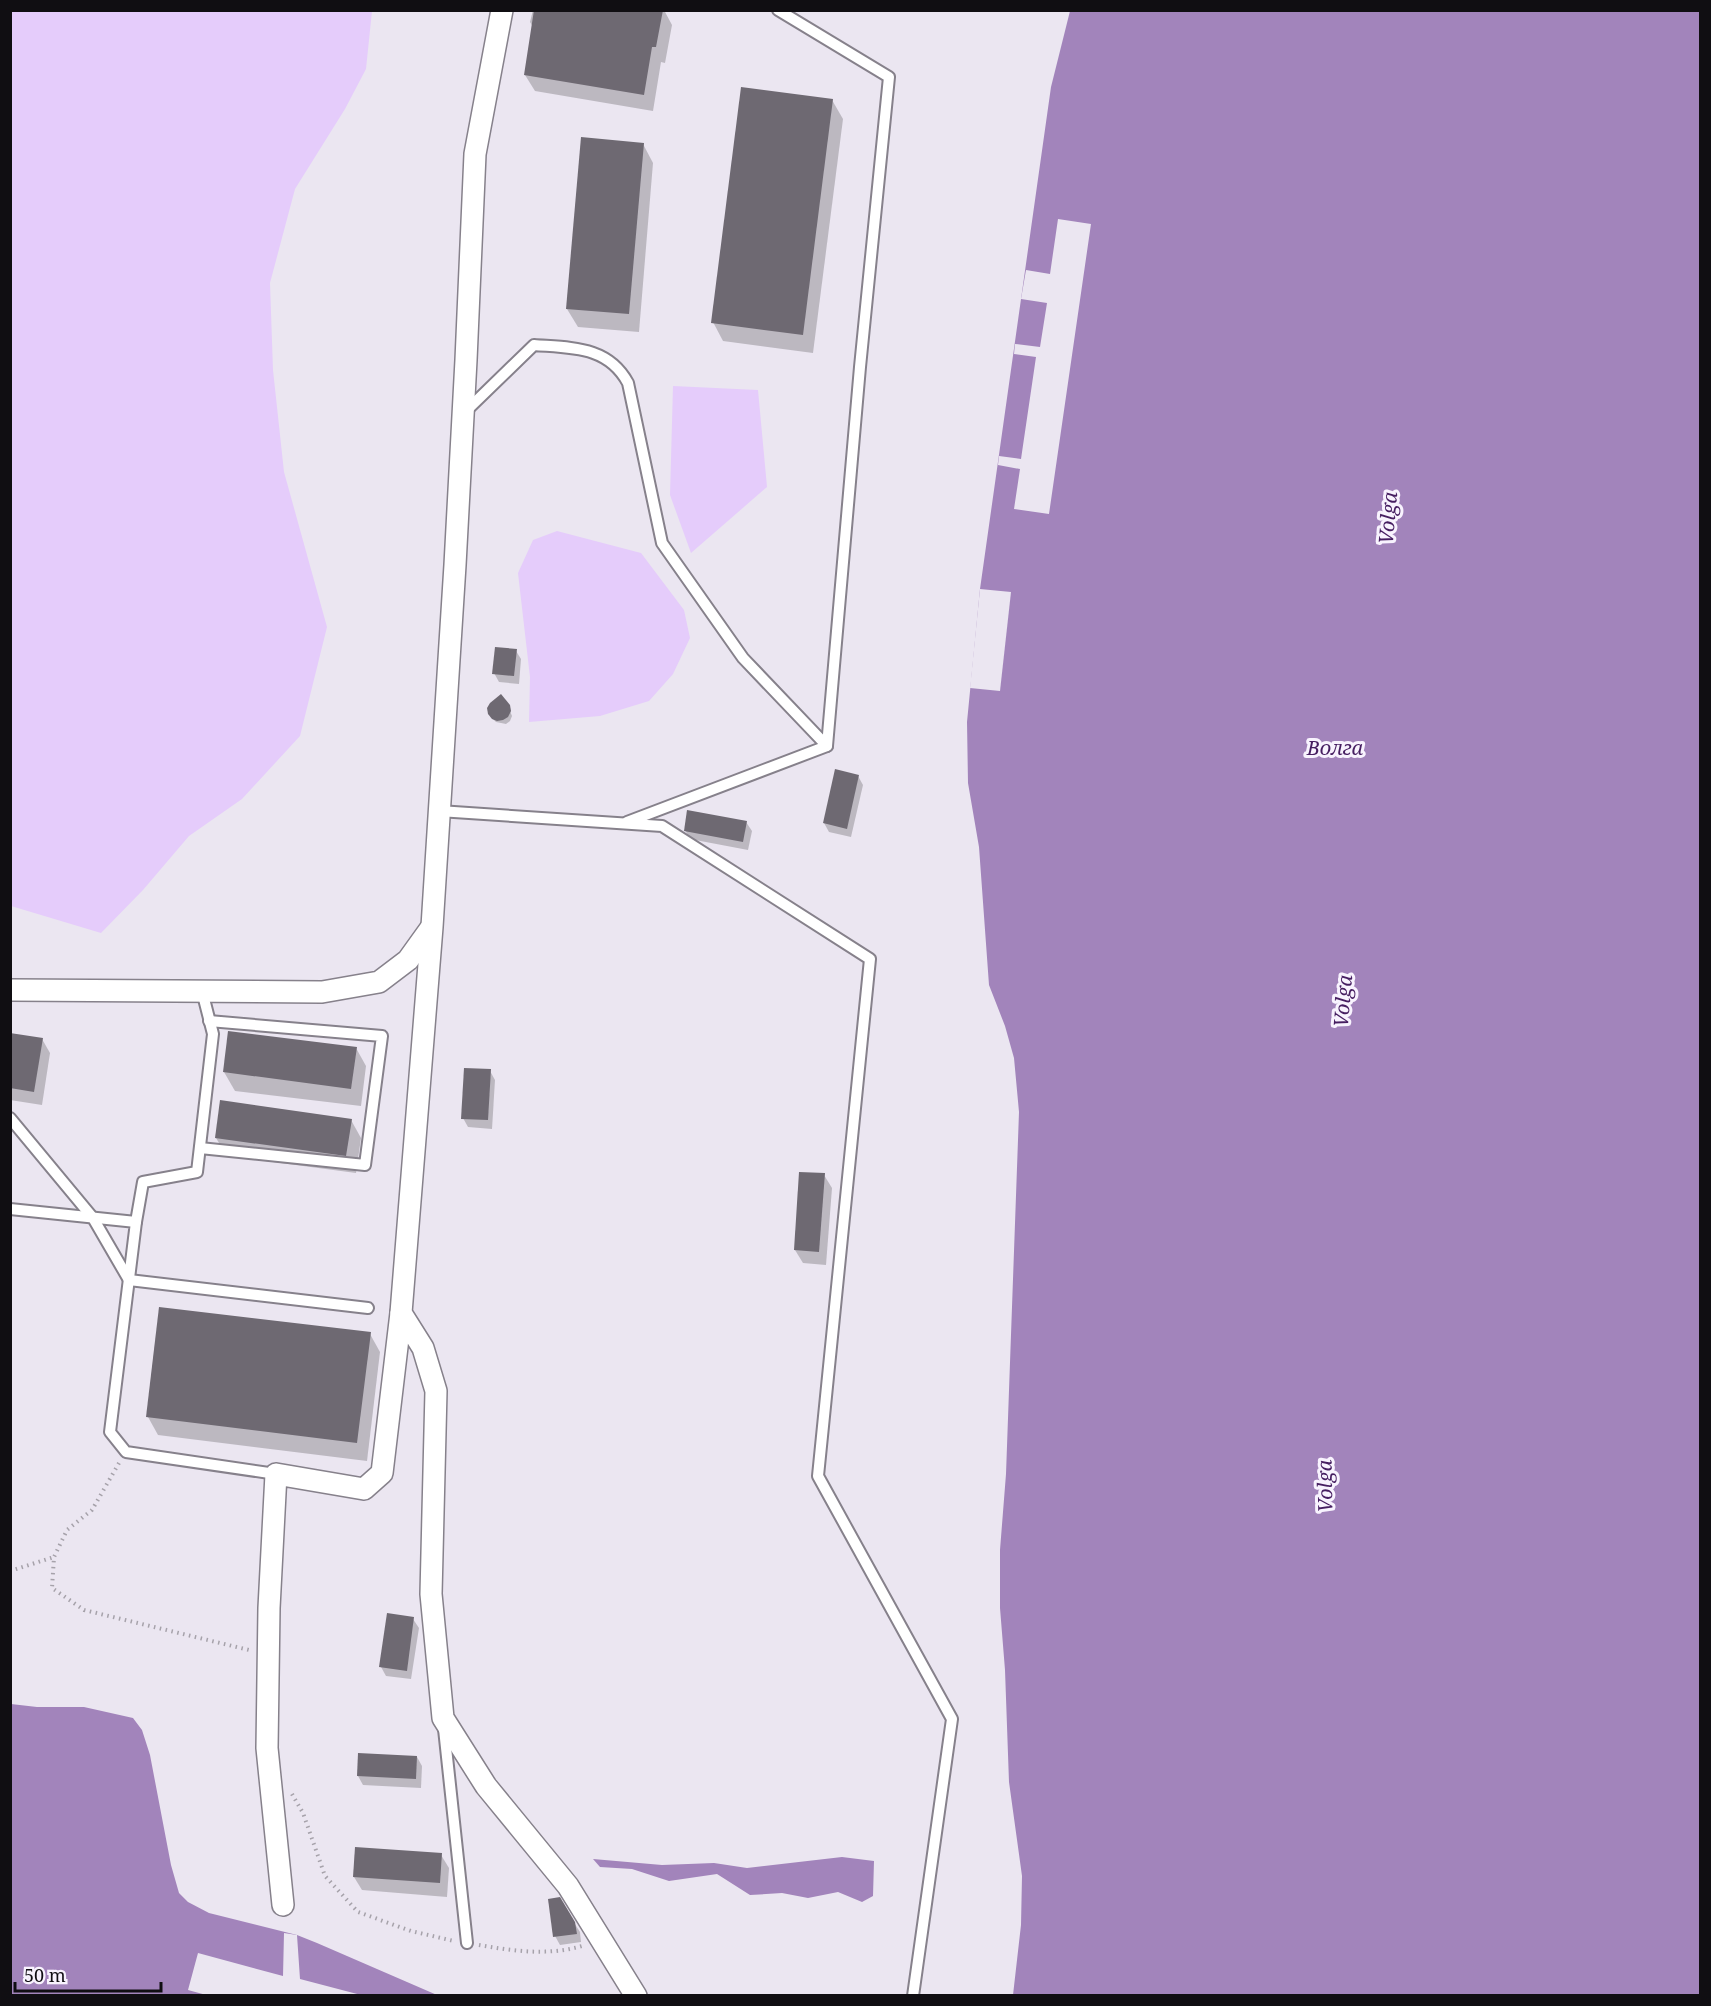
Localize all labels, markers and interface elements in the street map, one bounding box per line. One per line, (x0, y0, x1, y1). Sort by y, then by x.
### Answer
water label: Volga (1372, 490, 1403, 545)
water label: Волга (1306, 734, 1363, 761)
water label: Volga (1327, 973, 1358, 1028)
water label: Volga (1311, 1459, 1338, 1513)
scale bar (15, 1955, 160, 1993)
text: 50 m (24, 1963, 66, 1987)

